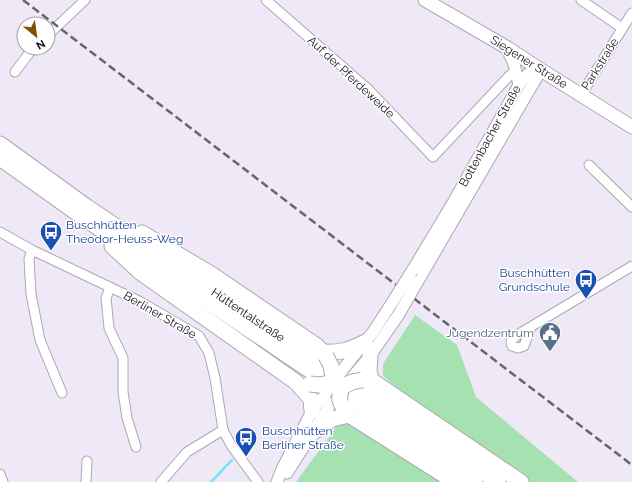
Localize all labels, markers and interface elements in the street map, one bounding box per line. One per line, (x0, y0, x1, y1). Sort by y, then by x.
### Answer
north arrow (16, 16, 56, 56)
street label: Auf der Pferdeweide (305, 33, 397, 121)
street label: Siegener Straße (488, 33, 570, 91)
street label: Parkstraße (579, 35, 621, 93)
text: N (34, 37, 47, 52)
street label: Bottenbacher Straße (456, 83, 524, 189)
place label: Buschhütten Theodor-Heuss-Weg (66, 218, 183, 246)
bus stop icon: Buschhütten Theodor-Heuss-Weg (38, 219, 64, 252)
place label: Buschhütten Grundschule (499, 266, 570, 294)
bus stop icon: Buschhütten Grundschule (573, 267, 599, 300)
street label: Hüttentalstraße (208, 285, 288, 345)
street label: Berliner Straße (121, 289, 199, 341)
public building icon: Jugendzentrum (537, 320, 563, 353)
place label: Jugendzentrum (446, 326, 534, 340)
place label: Buschhütten Berliner Straße (262, 424, 344, 452)
bus stop icon: Buschhütten Berliner Straße (233, 425, 259, 458)

